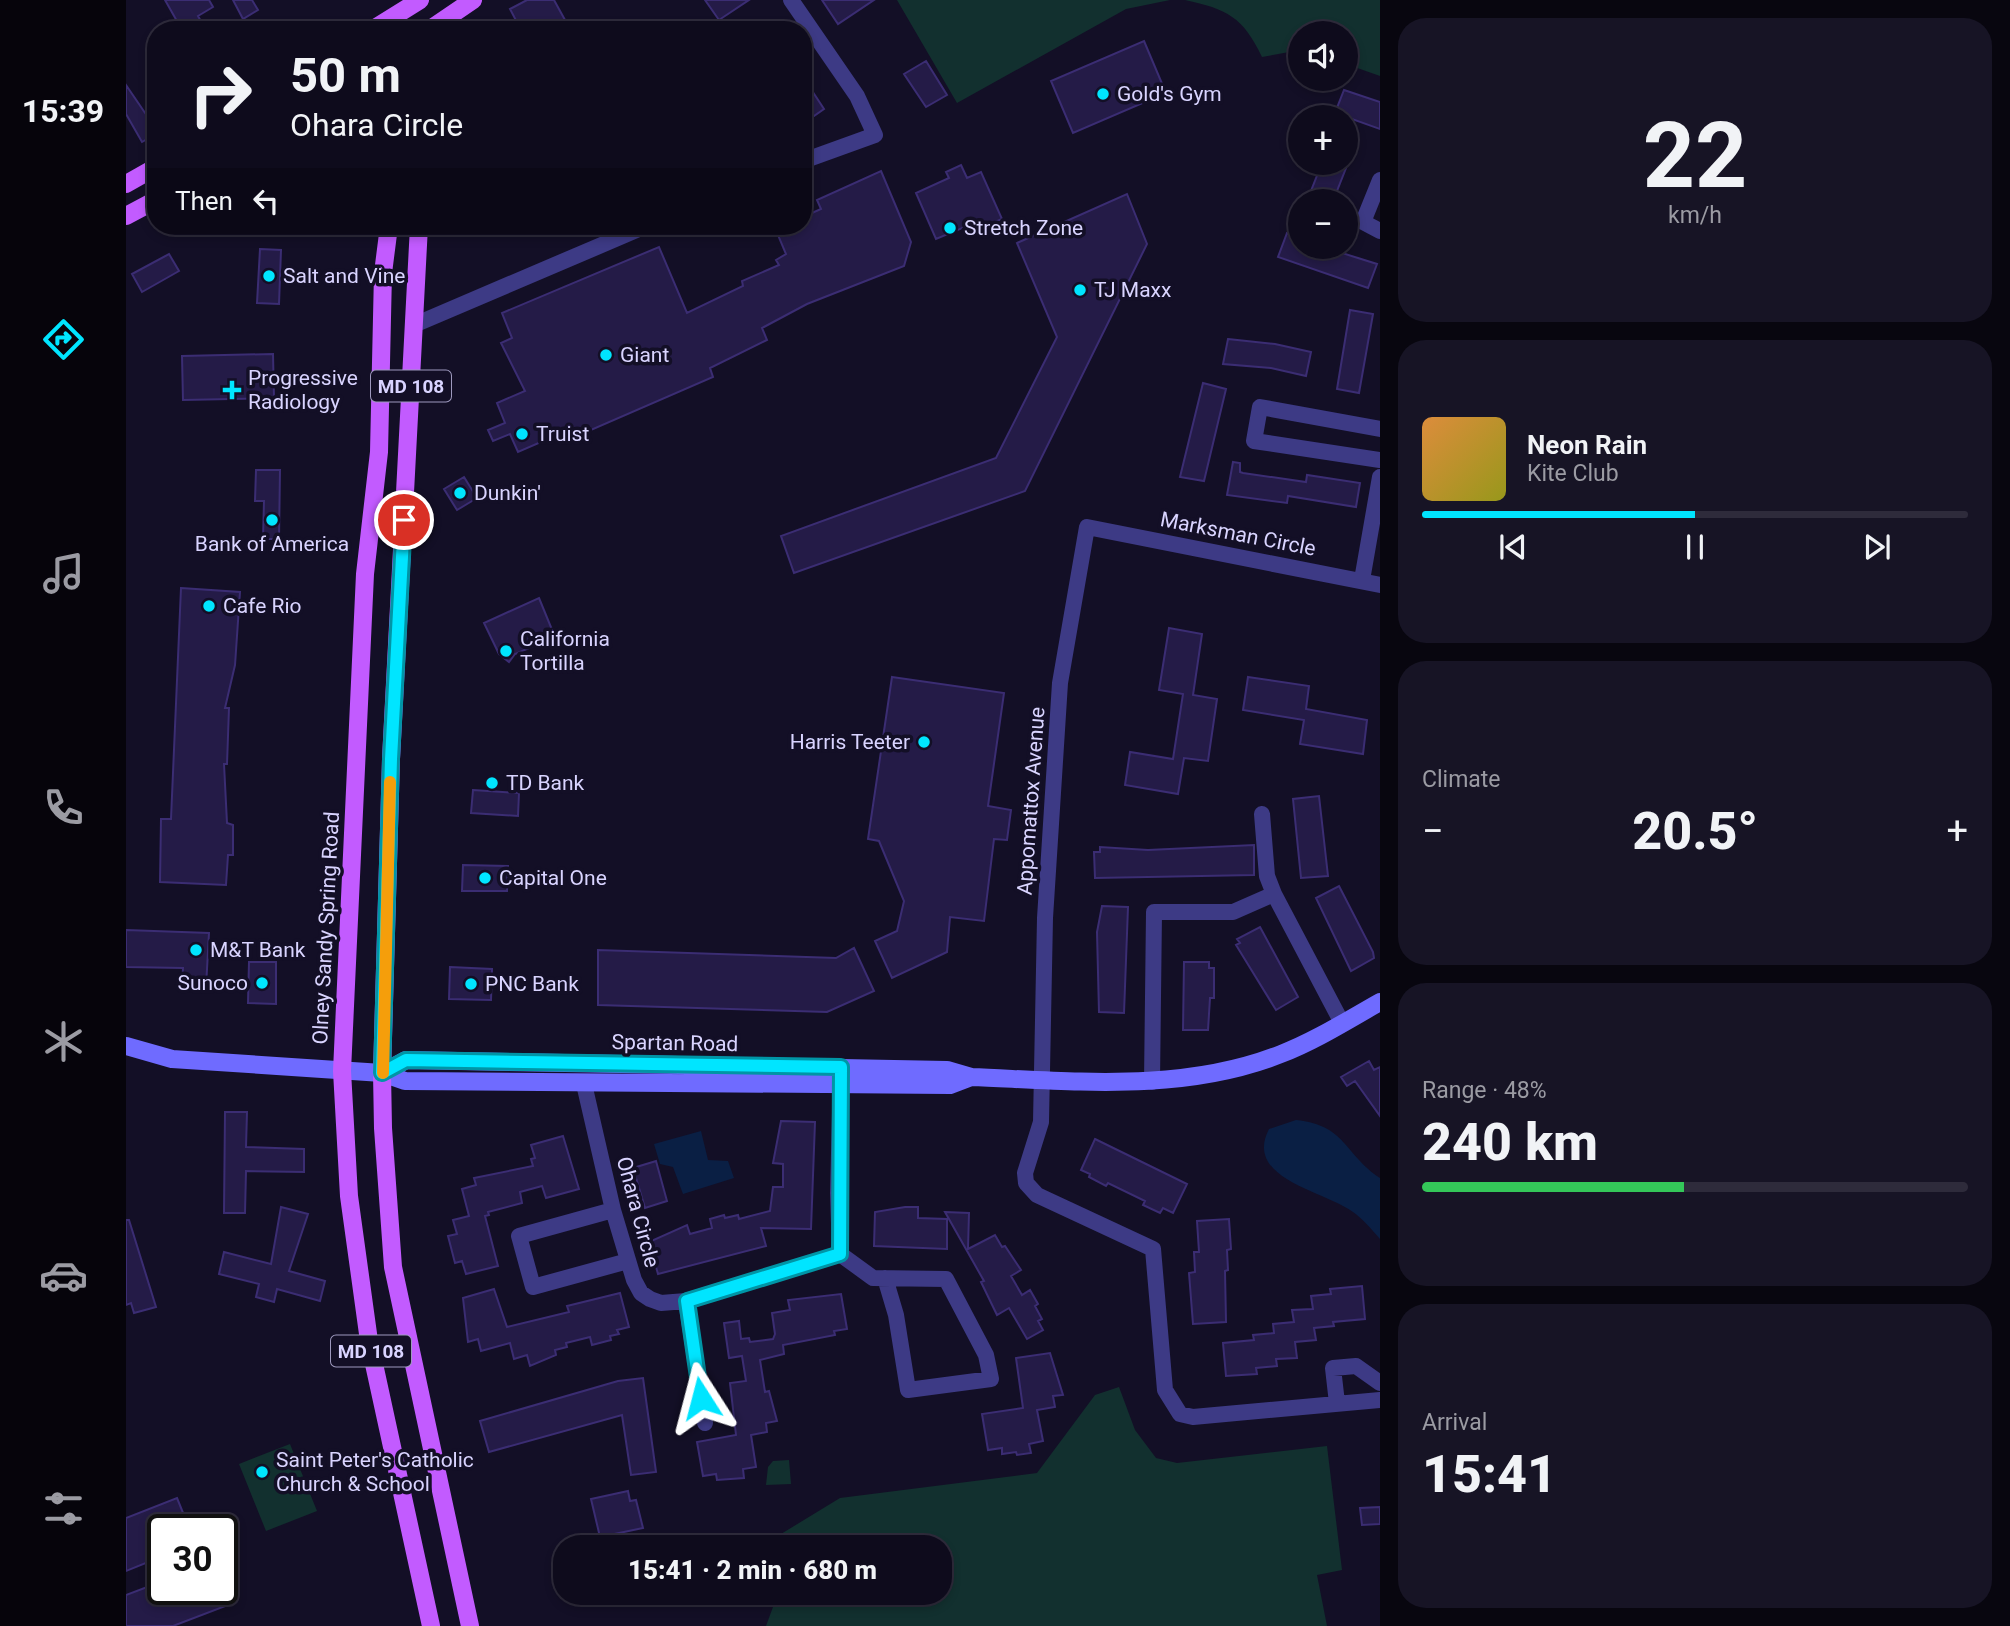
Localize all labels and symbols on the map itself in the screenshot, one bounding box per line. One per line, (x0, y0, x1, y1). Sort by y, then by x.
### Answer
place label: Gold's Gym (1117, 82, 1222, 106)
marker: Gold's Gym (1095, 86, 1111, 102)
place label: Stretch Zone (964, 216, 1083, 240)
marker: Stretch Zone (942, 220, 958, 236)
place label: Salt and Vine (283, 264, 405, 288)
marker: Salt and Vine (261, 268, 277, 284)
place label: TJ Maxx (1094, 278, 1171, 302)
marker: TJ Maxx (1072, 282, 1088, 298)
place label: Giant (620, 343, 669, 367)
marker: Giant (598, 347, 614, 363)
place label: Progressive Radiology (248, 366, 358, 414)
road number: MD 108 (371, 370, 451, 402)
marker: Progressive Radiology (222, 380, 242, 400)
place label: Truist (536, 422, 589, 446)
marker: Truist (514, 426, 530, 442)
place label: Dunkin' (474, 481, 541, 505)
marker: Dunkin' (452, 485, 468, 501)
pin (374, 490, 434, 550)
street label: Marksman Circle (1158, 507, 1318, 561)
marker: Bank of America (264, 512, 280, 528)
place label: Bank of America (195, 532, 349, 556)
place label: Cafe Rio (223, 594, 302, 618)
marker: Cafe Rio (201, 598, 217, 614)
place label: California Tortilla (520, 627, 610, 675)
marker: California Tortilla (498, 643, 514, 659)
street label: Appomattox Avenue (1012, 706, 1050, 896)
place label: Harris Teeter (790, 730, 910, 754)
marker: Harris Teeter (916, 734, 932, 750)
place label: TD Bank (506, 771, 585, 795)
marker: TD Bank (484, 775, 500, 791)
street label: Olney Sandy Spring Road (308, 811, 344, 1045)
place label: Capital One (499, 866, 607, 890)
marker: Capital One (477, 870, 493, 886)
place label: M&T Bank (210, 938, 306, 962)
marker: M&T Bank (188, 942, 204, 958)
place label: Sunoco (177, 971, 248, 995)
place label: PNC Bank (485, 972, 579, 996)
marker: Sunoco (254, 975, 270, 991)
marker: PNC Bank (463, 976, 479, 992)
street label: Spartan Road (611, 1030, 739, 1056)
street label: Ohara Circle (612, 1154, 664, 1270)
road number: MD 108 (331, 1336, 411, 1366)
position arrow (664, 1361, 738, 1435)
place label: Saint Peter's Catholic Church & School (276, 1448, 474, 1496)
marker: Saint Peter's Catholic Church & School (254, 1464, 270, 1480)
speed limit sign: 30 (147, 1514, 238, 1605)

